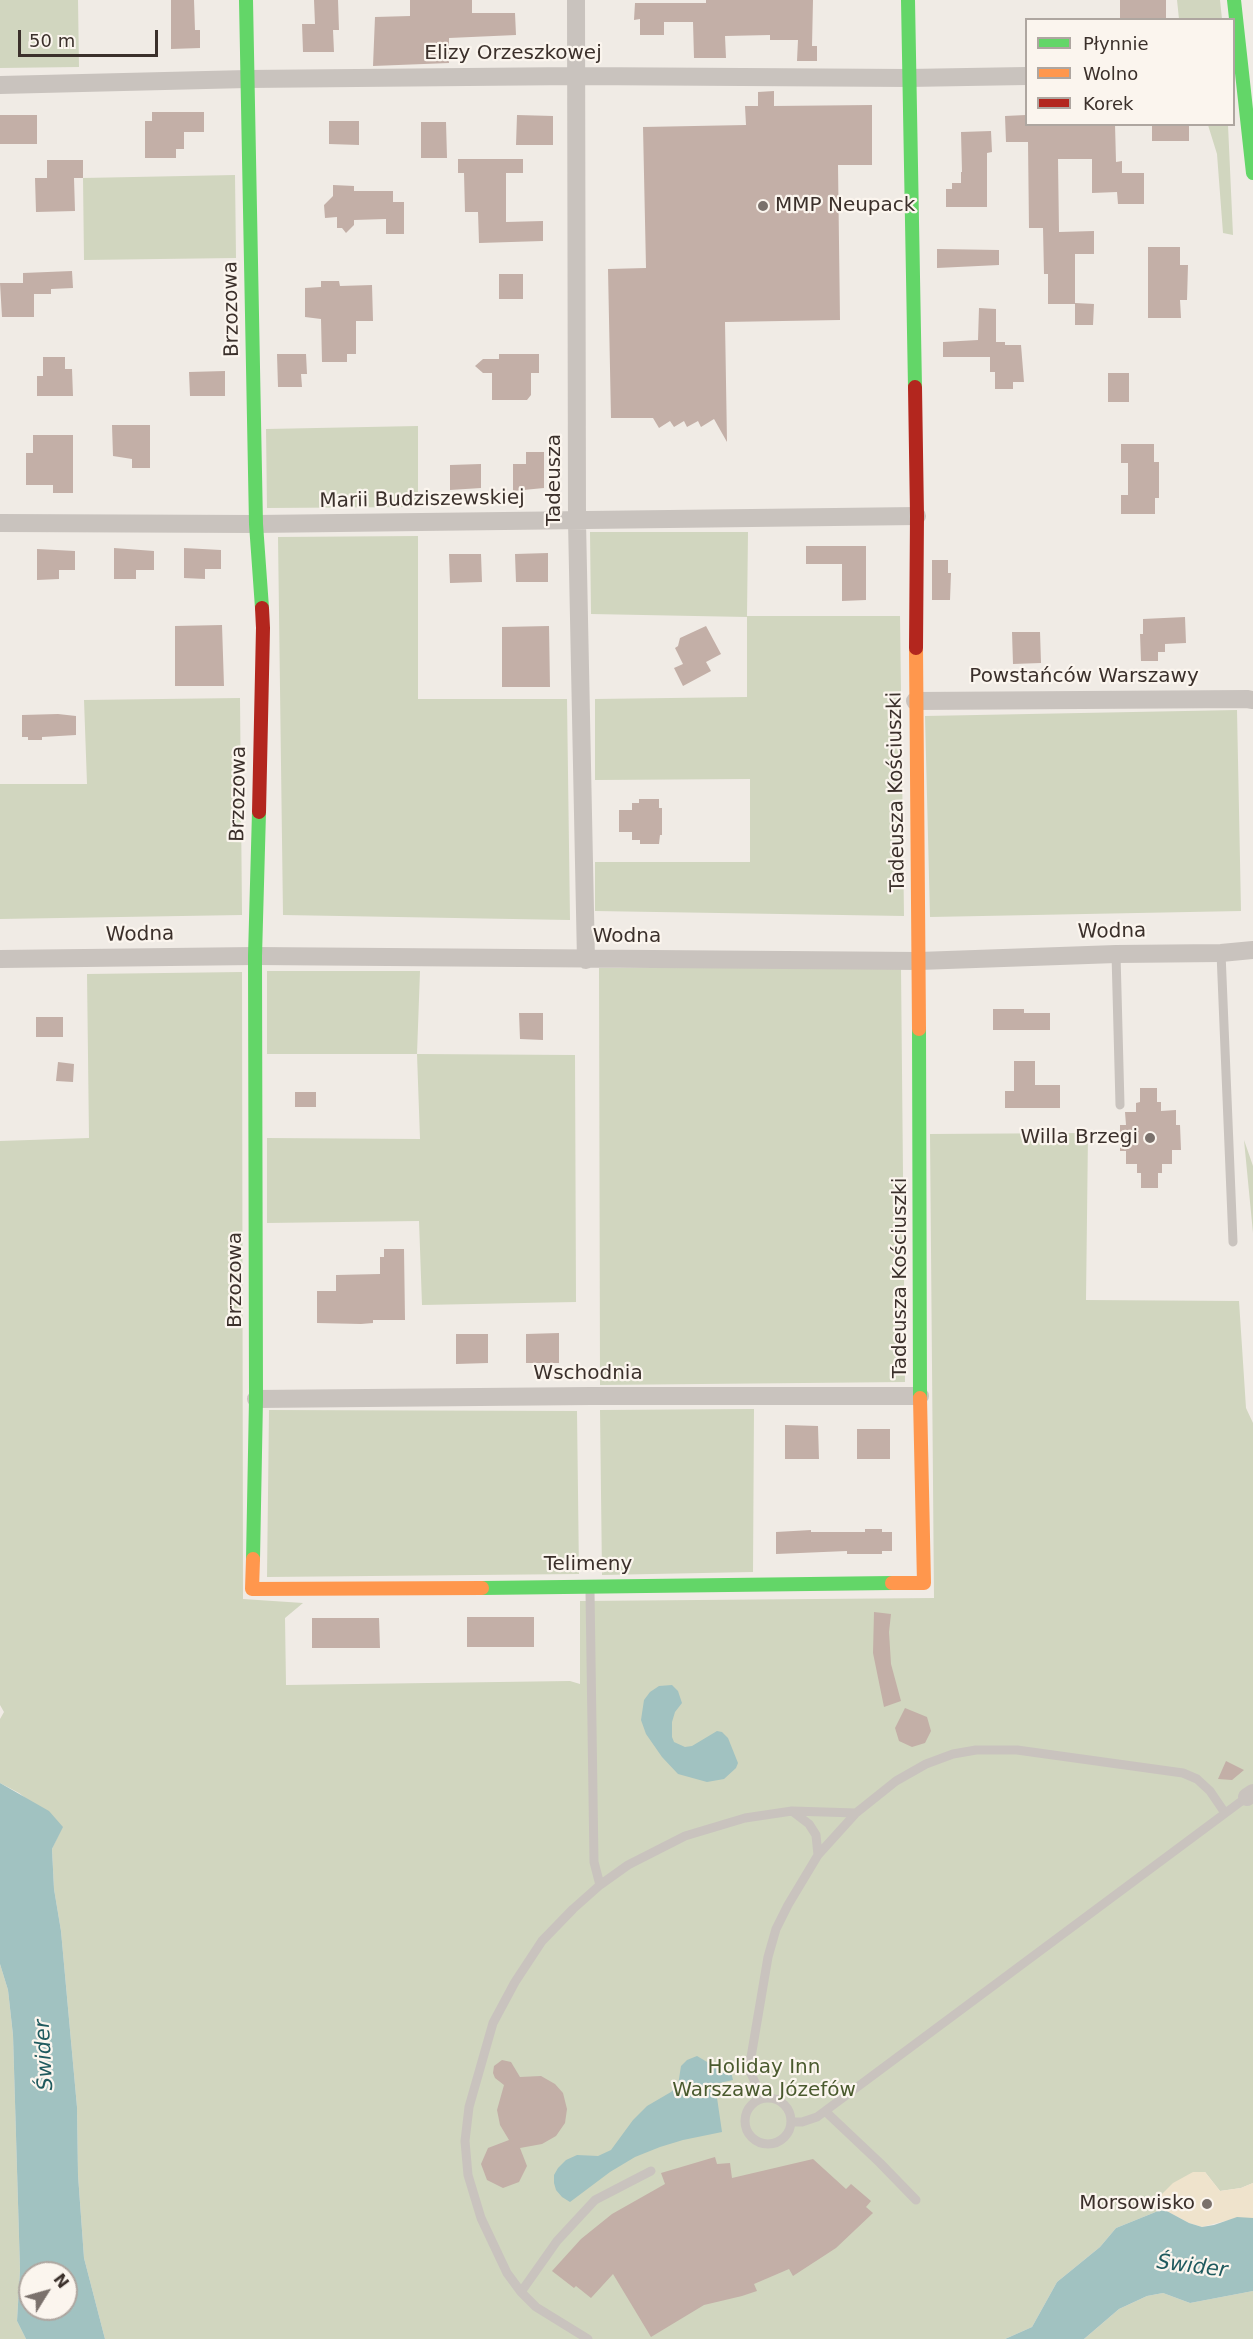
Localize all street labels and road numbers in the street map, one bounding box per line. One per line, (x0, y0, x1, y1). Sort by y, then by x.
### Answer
street label: Elizy Orzeszkowej (424, 42, 602, 66)
street label: Brzozowa (219, 261, 245, 357)
street label: Tadeusza (543, 434, 567, 526)
street label: Marii Budziszewskiej (319, 486, 525, 514)
street label: Powstańców Warszawy (969, 665, 1199, 689)
street label: Tadeusza Kościuszki (883, 692, 911, 892)
street label: Brzozowa (226, 746, 252, 842)
street label: Wodna (1078, 919, 1146, 945)
street label: Wodna (106, 922, 174, 948)
street label: Wodna (593, 925, 661, 949)
street label: Tadeusza Kościuszki (889, 1178, 913, 1378)
street label: Brzozowa (224, 1232, 248, 1328)
street label: Wschodnia (533, 1362, 643, 1386)
street label: Telimeny (544, 1553, 632, 1577)

